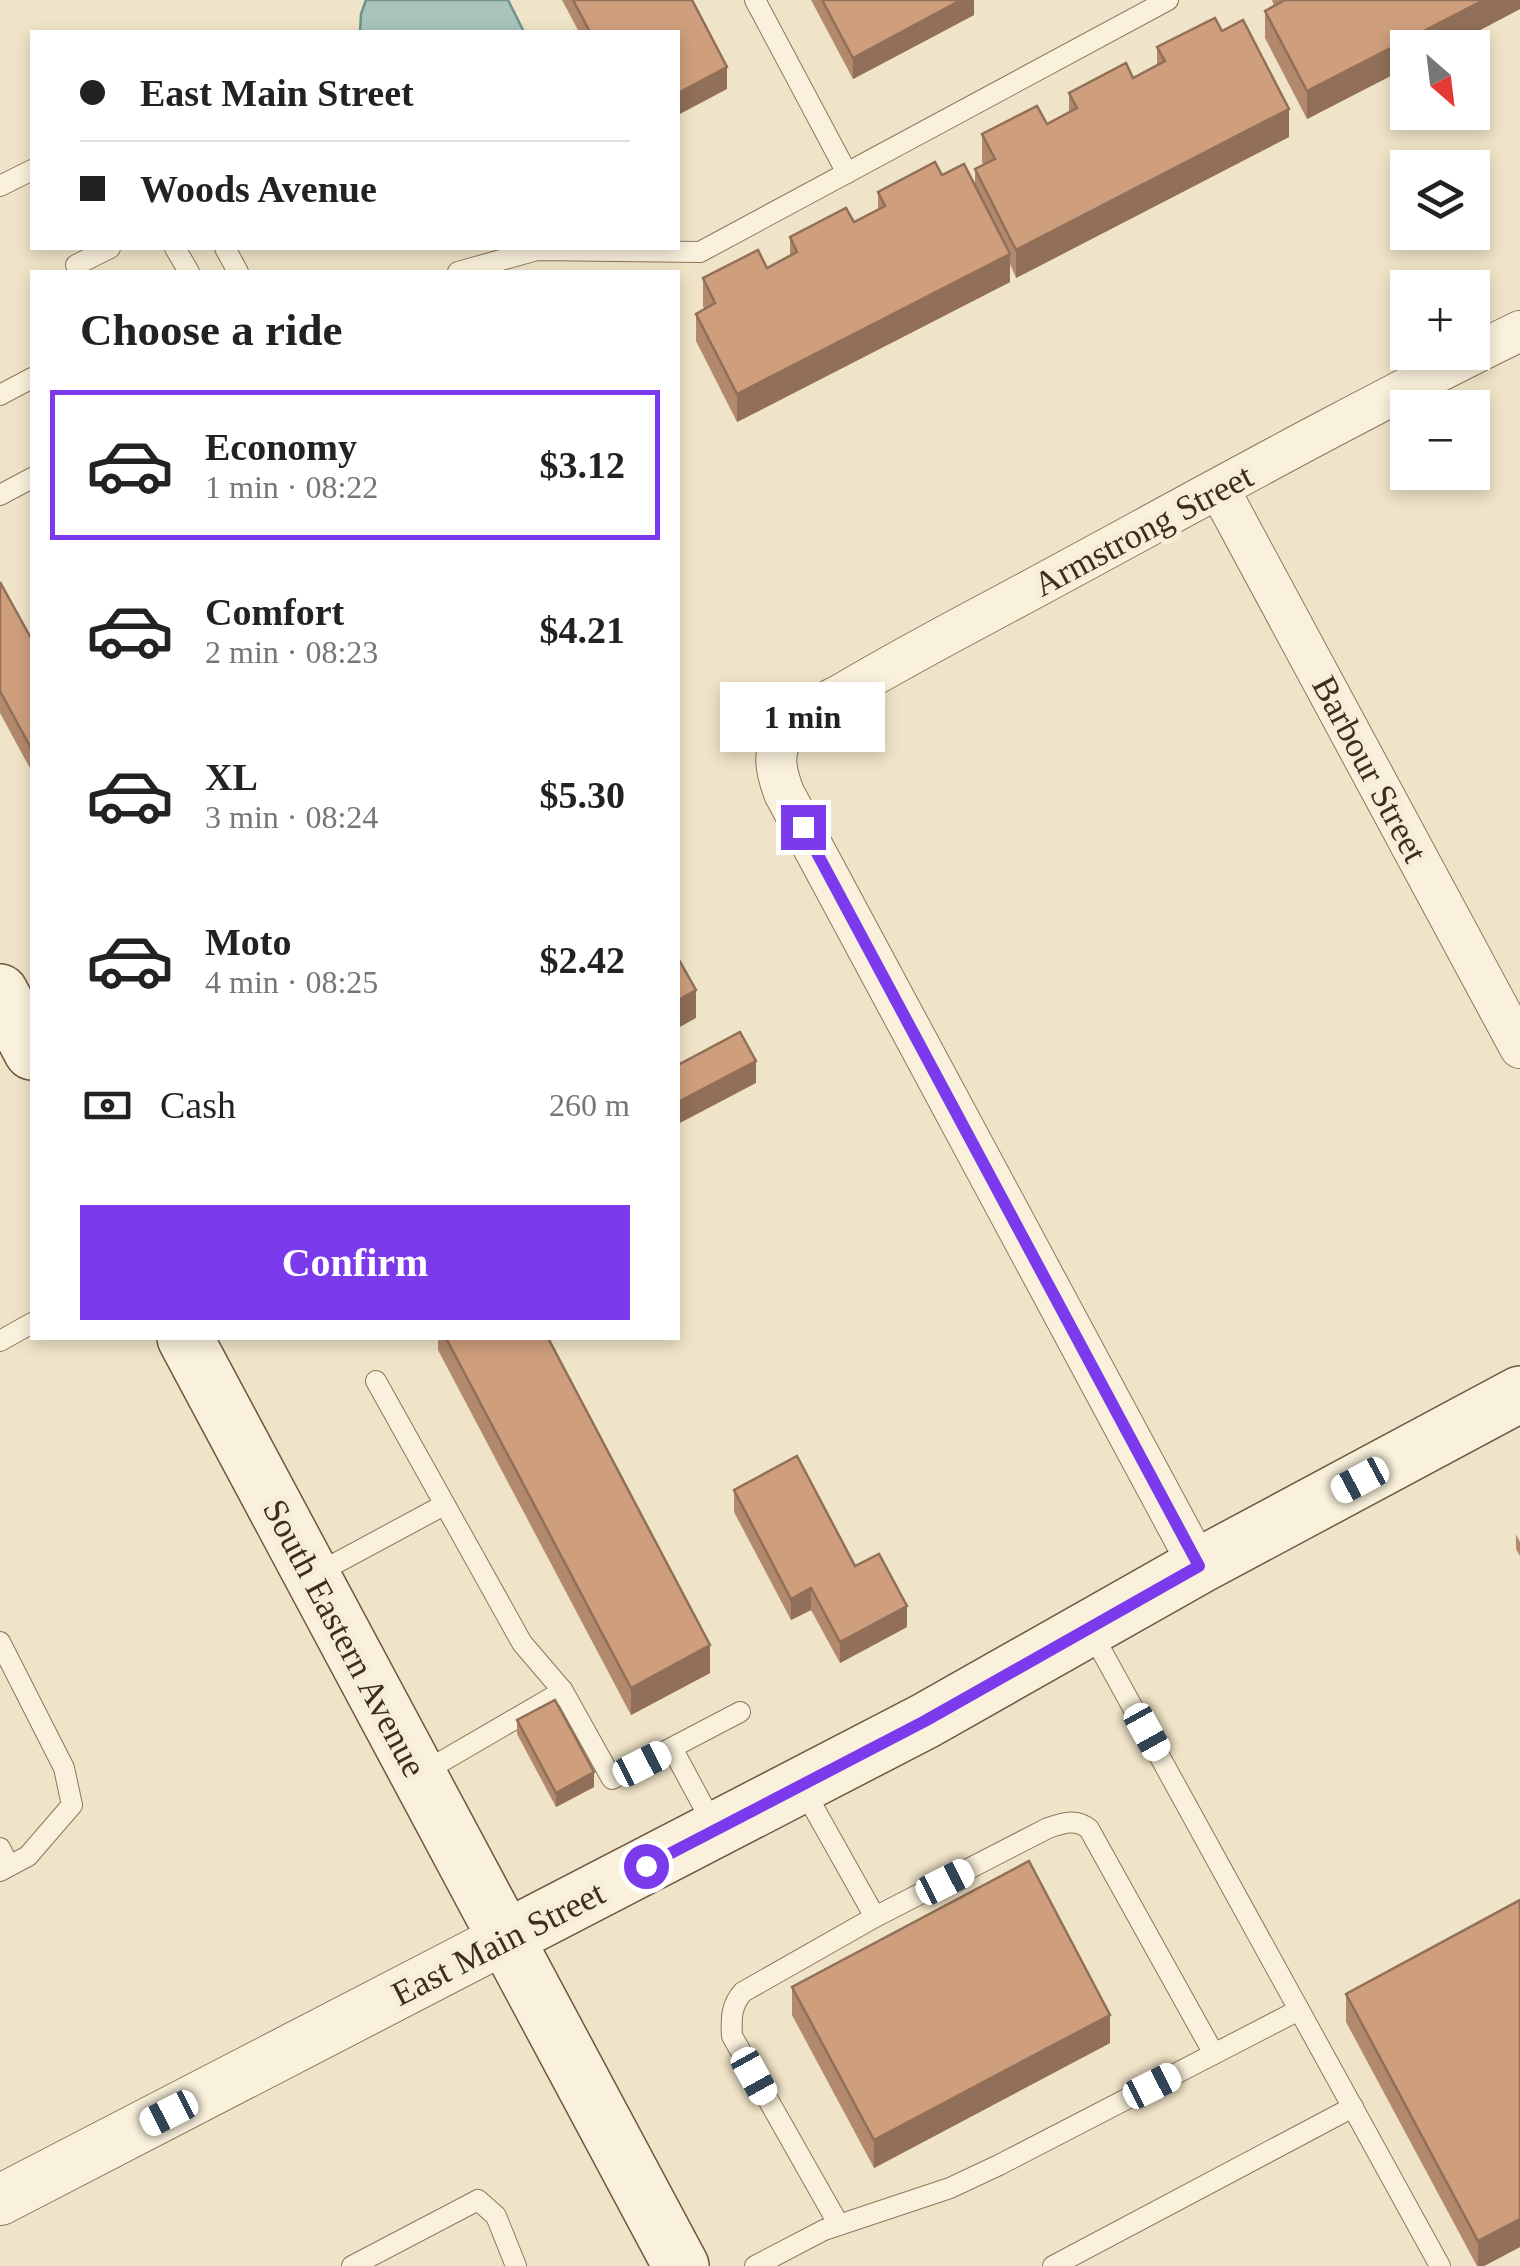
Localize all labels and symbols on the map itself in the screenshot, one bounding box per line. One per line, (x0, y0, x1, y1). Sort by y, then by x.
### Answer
north arrow (1390, 30, 1490, 130)
street label: Armstrong Street (1027, 456, 1259, 604)
street label: Barbour Street (1304, 670, 1435, 869)
callout: 1 min (720, 682, 886, 752)
route end (781, 805, 826, 850)
car (1326, 1453, 1394, 1507)
street label: South Eastern Avenue (255, 1493, 434, 1784)
car (1119, 1698, 1175, 1766)
car (608, 1737, 676, 1791)
route start (624, 1844, 669, 1889)
car (911, 1855, 979, 1909)
street label: East Main Street (385, 1873, 611, 2014)
car (726, 2042, 782, 2110)
car (1118, 2059, 1186, 2113)
car (135, 2086, 203, 2140)

